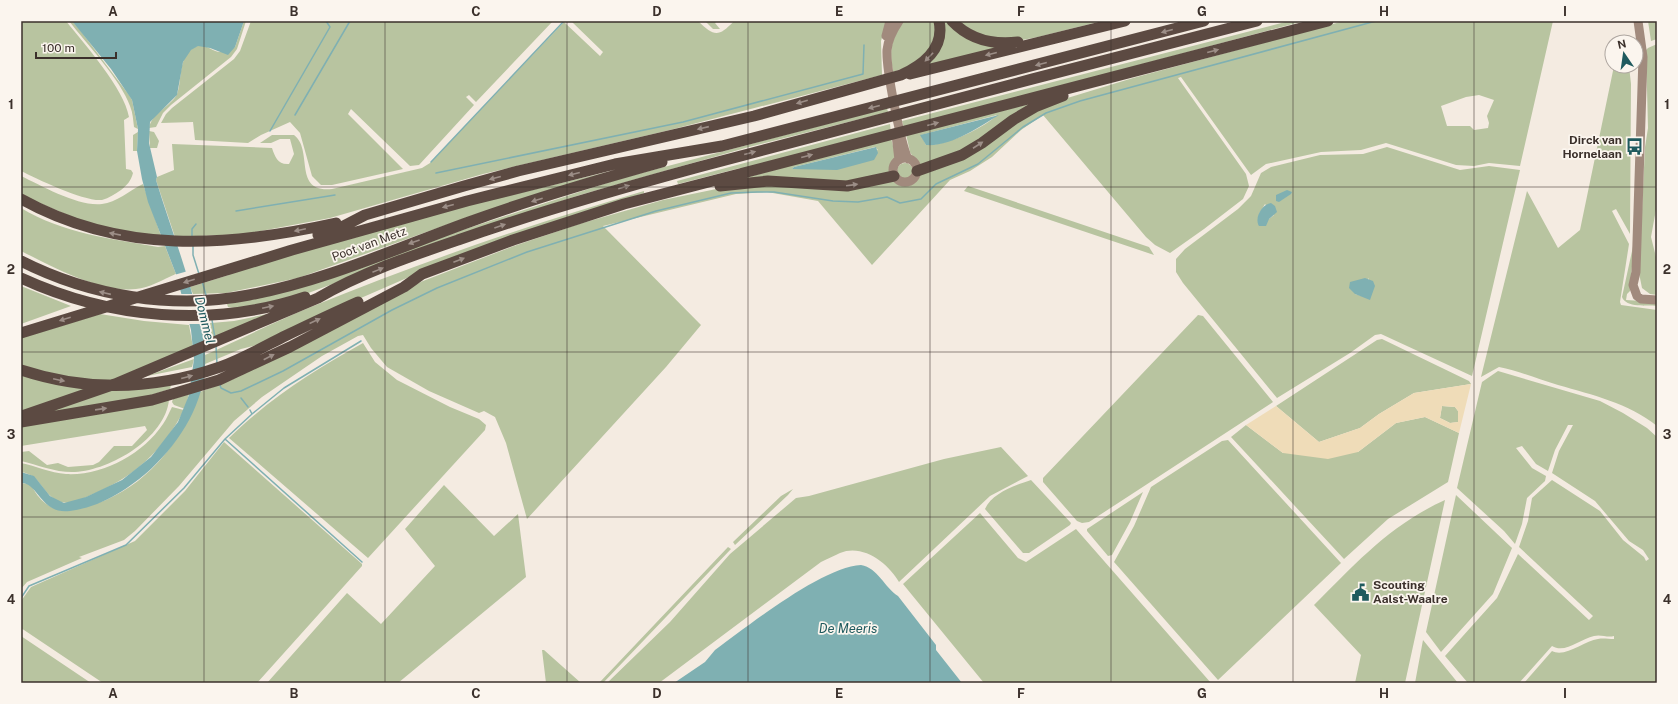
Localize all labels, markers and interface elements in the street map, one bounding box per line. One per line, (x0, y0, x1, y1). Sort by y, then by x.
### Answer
text: A (108, 4, 118, 19)
text: B (290, 4, 299, 19)
text: C (471, 4, 481, 19)
text: D (652, 4, 662, 19)
text: E (835, 4, 843, 19)
text: F (1017, 4, 1025, 19)
text: G (1197, 4, 1207, 19)
text: H (1379, 4, 1389, 19)
text: I (1563, 4, 1567, 19)
one-way arrow (1160, 28, 1172, 34)
scale bar (36, 34, 116, 60)
north arrow (1604, 34, 1644, 74)
text: N (1616, 37, 1627, 51)
text: 100 m (42, 41, 75, 55)
one-way arrow (1207, 47, 1219, 53)
one-way arrow (924, 51, 933, 62)
one-way arrow (984, 52, 997, 58)
one-way arrow (1035, 61, 1047, 67)
text: 1 (8, 97, 14, 112)
text: 1 (1664, 97, 1670, 112)
one-way arrow (796, 99, 808, 105)
one-way arrow (868, 104, 880, 110)
one-way arrow (926, 120, 939, 126)
one-way arrow (696, 125, 708, 131)
place label: Dirck van Hornelaan (1562, 133, 1622, 161)
bus stop icon: Dirck van Hornelaan (1625, 137, 1645, 157)
one-way arrow (972, 142, 984, 149)
one-way arrow (744, 150, 756, 156)
one-way arrow (801, 153, 813, 159)
one-way arrow (567, 171, 579, 177)
one-way arrow (488, 175, 500, 181)
one-way arrow (846, 182, 858, 188)
one-way arrow (618, 184, 630, 190)
one-way arrow (530, 197, 542, 203)
one-way arrow (441, 203, 453, 209)
one-way arrow (494, 222, 506, 228)
street label: Poot van Metz (330, 224, 408, 264)
one-way arrow (294, 228, 306, 234)
one-way arrow (109, 230, 121, 236)
one-way arrow (407, 240, 419, 246)
one-way arrow (453, 256, 465, 262)
text: 2 (7, 262, 15, 277)
text: 2 (1663, 262, 1671, 277)
one-way arrow (372, 267, 383, 273)
one-way arrow (183, 278, 195, 284)
one-way arrow (99, 289, 112, 295)
water label: Dommel (192, 295, 218, 345)
one-way arrow (262, 304, 274, 310)
one-way arrow (59, 316, 71, 322)
one-way arrow (309, 318, 321, 324)
one-way arrow (263, 354, 275, 361)
one-way arrow (182, 374, 194, 380)
one-way arrow (52, 378, 65, 384)
one-way arrow (95, 406, 107, 412)
text: 3 (7, 427, 16, 442)
text: 3 (1663, 427, 1672, 442)
place label: Scouting Aalst-Waalre (1373, 578, 1448, 606)
public building icon: Scouting Aalst-Waalre (1350, 582, 1370, 602)
text: 4 (7, 592, 16, 607)
text: 4 (1663, 592, 1672, 607)
water label: De Meeris (819, 621, 877, 636)
text: A (108, 686, 118, 701)
text: B (290, 686, 299, 701)
text: C (471, 686, 481, 701)
text: D (652, 686, 662, 701)
text: E (835, 686, 843, 701)
text: F (1017, 686, 1025, 701)
text: G (1197, 686, 1207, 701)
text: H (1379, 686, 1389, 701)
text: I (1563, 686, 1567, 701)

